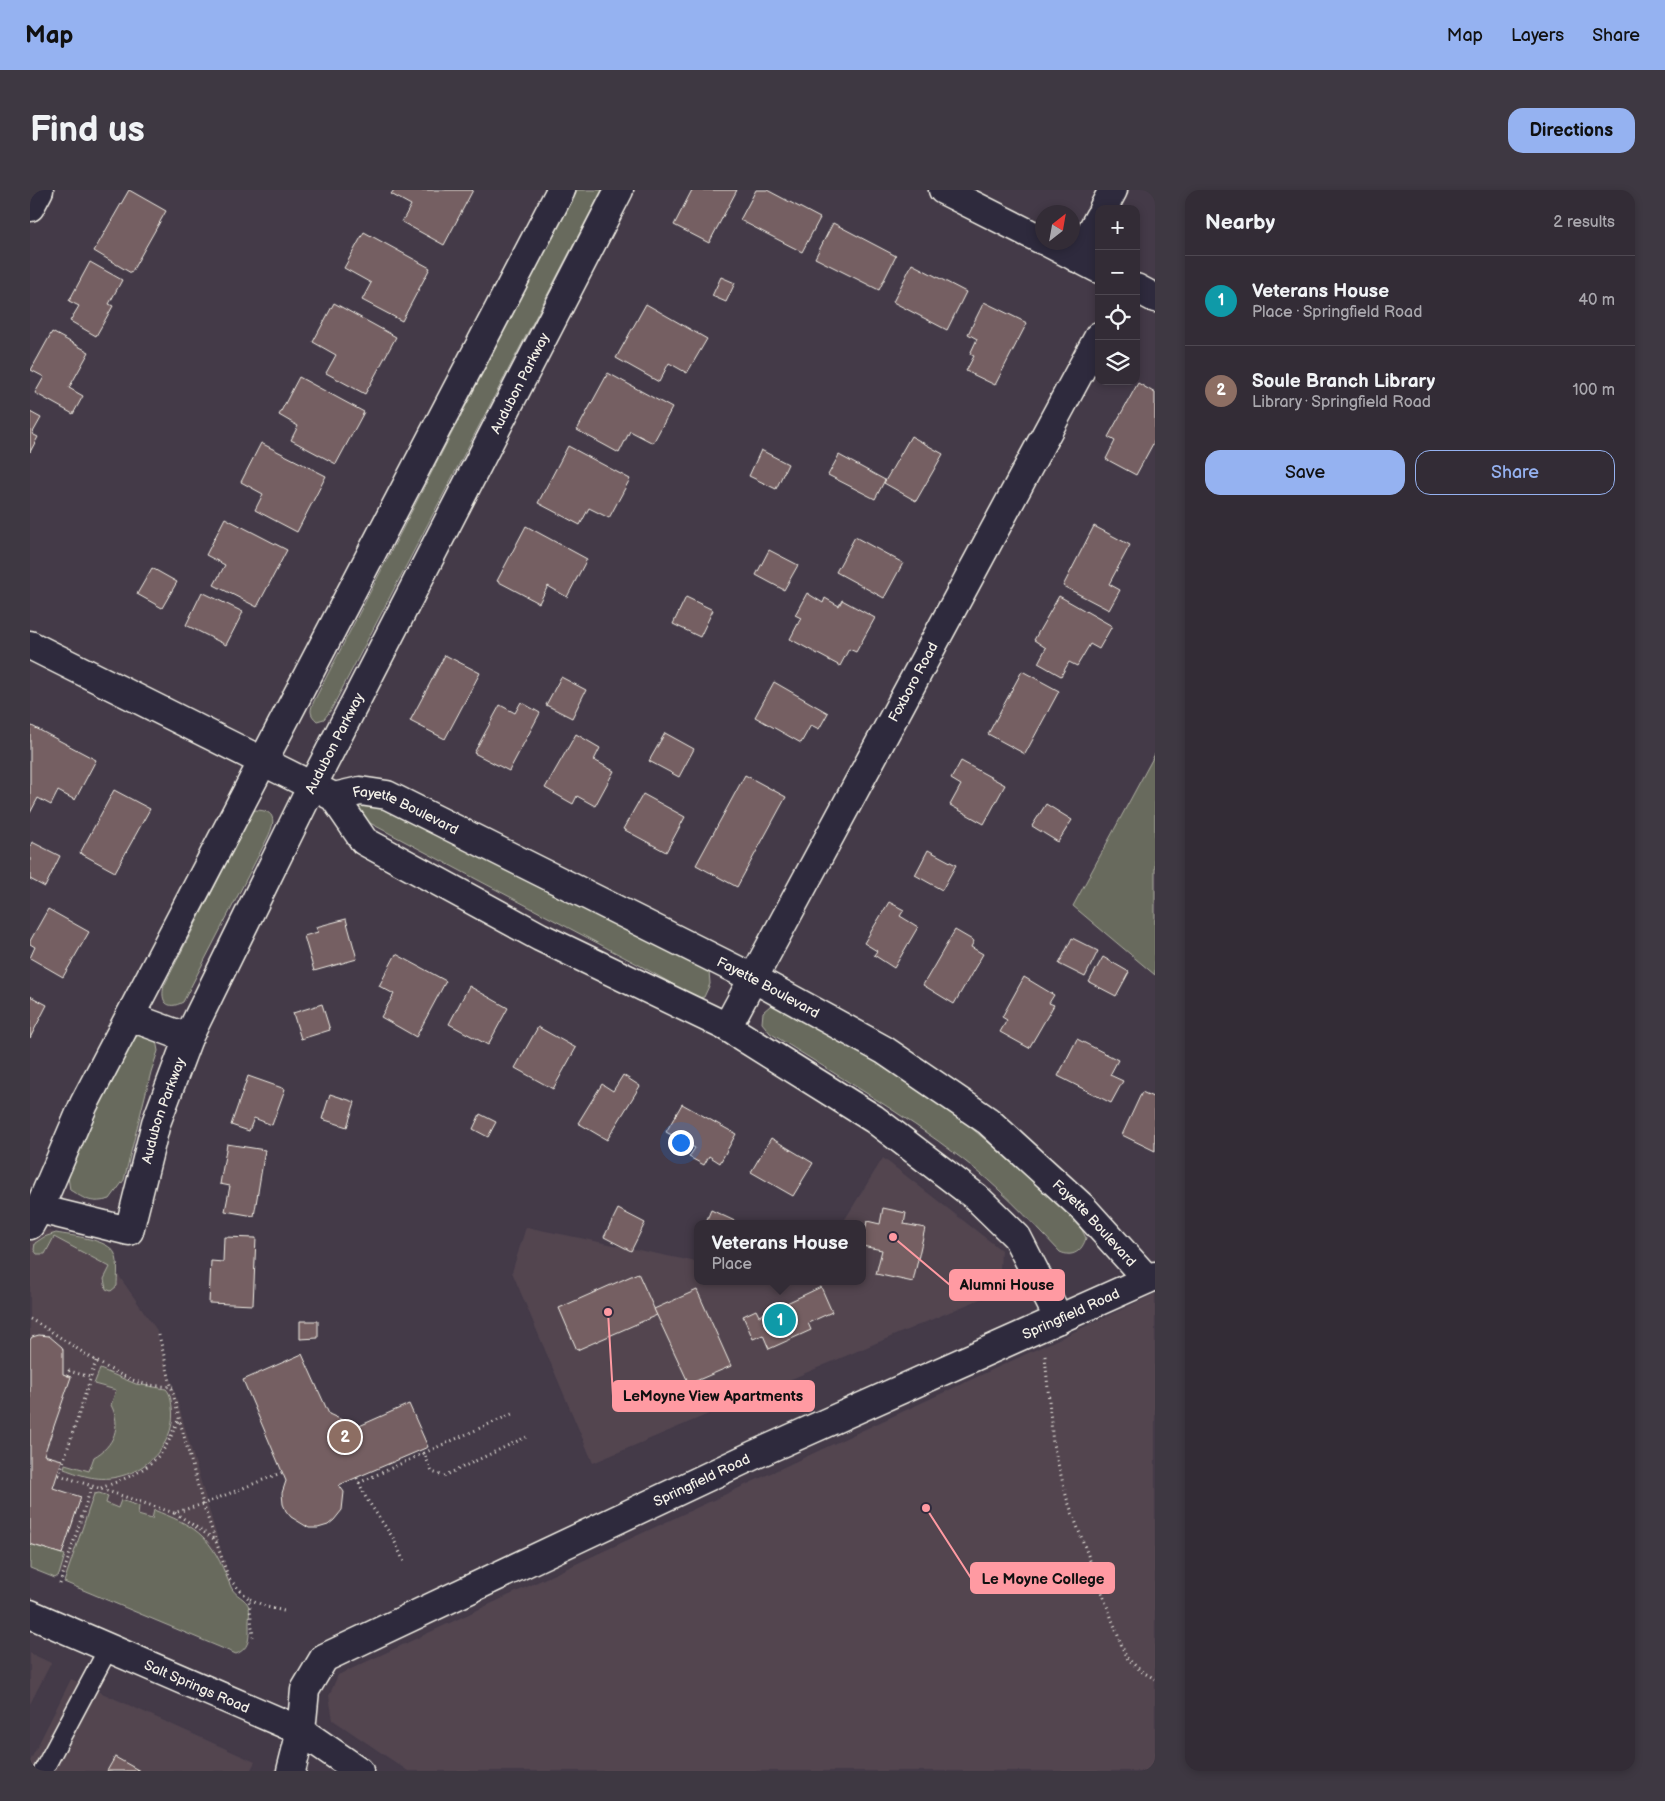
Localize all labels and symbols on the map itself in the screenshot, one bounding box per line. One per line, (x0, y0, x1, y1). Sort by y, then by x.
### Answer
north arrow (1035, 205, 1080, 250)
street label: Audubon Parkway (487, 329, 553, 437)
street label: Foxboro Road (885, 639, 942, 725)
street label: Audubon Parkway (302, 689, 368, 797)
street label: Fayette Boulevard (351, 783, 461, 838)
street label: Fayette Boulevard (714, 953, 822, 1022)
street label: Audubon Parkway (138, 1054, 189, 1166)
your location (668, 1130, 694, 1156)
street label: Fayette Boulevard (1049, 1176, 1139, 1270)
callout: Alumni House (950, 1270, 1064, 1300)
text: Alumni House (959, 1276, 1055, 1295)
street label: Springfield Road (1020, 1285, 1122, 1343)
pin: 1 (764, 1301, 796, 1339)
callout: LeMoyne View Apartments (613, 1381, 814, 1411)
text: LeMoyne View Apartments (623, 1387, 803, 1406)
pin: 2 (329, 1418, 361, 1456)
street label: Springfield Road (651, 1450, 753, 1510)
callout: Le Moyne College (971, 1563, 1114, 1593)
text: Le Moyne College (982, 1570, 1105, 1589)
street label: Salt Springs Road (142, 1656, 252, 1717)

